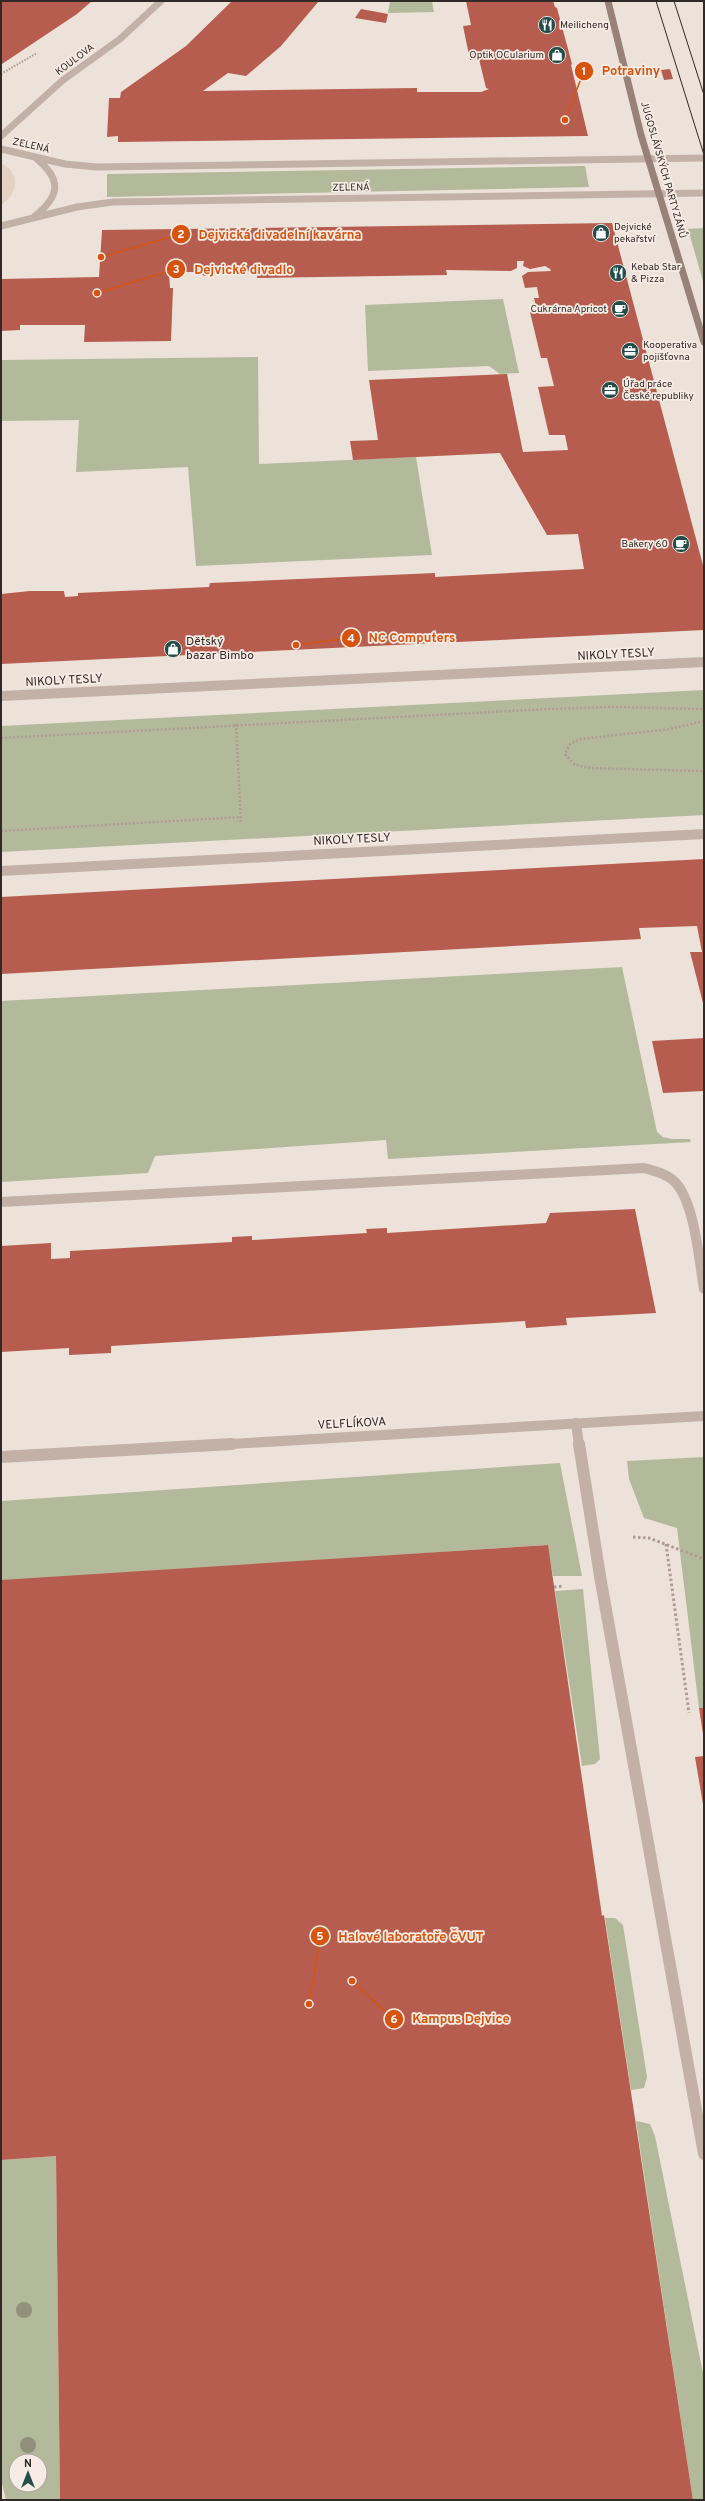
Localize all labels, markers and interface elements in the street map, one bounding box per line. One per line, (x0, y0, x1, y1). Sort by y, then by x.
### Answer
restaurant icon: Meilicheng (537, 15, 557, 35)
place label: Meilicheng (560, 19, 609, 32)
street label: KOULOVA (53, 41, 97, 79)
shop icon: Optik OCularium (547, 45, 567, 65)
place label: Optik OCularium (469, 49, 544, 62)
callout: Potraviny (574, 58, 669, 83)
text: 1 (582, 64, 586, 80)
text: Potraviny (602, 64, 661, 80)
street label: JUGOSLÁVSKÝCH PARTYZÁNŮ (637, 100, 690, 240)
street label: ZELENÁ (11, 135, 51, 157)
street label: ZELENÁ (332, 181, 370, 195)
place label: Dejvické pekařství (614, 221, 657, 246)
callout: Dejvická divadelní kavárna (171, 222, 370, 247)
shop icon: Dejvické pekařství (591, 223, 611, 243)
text: 2 (177, 227, 185, 243)
text: Dejvická divadelní kavárna (198, 228, 362, 244)
callout: Dejvické divadlo (166, 257, 302, 282)
place label: Kebab Star & Pizza (631, 261, 681, 286)
text: 3 (172, 262, 180, 278)
text: Dejvické divadlo (194, 263, 294, 279)
restaurant icon: Kebab Star & Pizza (608, 263, 628, 283)
cafe icon: Cukrárna Apricot (610, 299, 630, 319)
place label: Cukrárna Apricot (531, 303, 607, 316)
place label: Kooperativa pojišťovna (643, 339, 697, 364)
office icon: Kooperativa pojišťovna (620, 341, 640, 361)
place label: Úřad práce České republiky (623, 378, 694, 403)
office icon: Úřad práce České republiky (600, 380, 620, 400)
cafe icon: Bakery 60 (671, 534, 691, 554)
place label: Bakery 60 (622, 538, 668, 551)
callout: NC Computers (341, 625, 464, 650)
text: 4 (347, 631, 355, 647)
text: NC Computers (368, 631, 456, 647)
place label: Dětský bazar Bimbo (186, 634, 254, 664)
shop icon: Dětský bazar Bimbo (163, 639, 183, 659)
street label: NIKOLY TESLY (577, 645, 655, 665)
street label: NIKOLY TESLY (25, 671, 103, 691)
street label: NIKOLY TESLY (313, 830, 391, 850)
street label: VELFLÍKOVA (317, 1414, 387, 1434)
callout: Halové laboratoře ČVUT (310, 1924, 491, 1949)
text: Halové laboratoře ČVUT (338, 1928, 484, 1946)
text: 5 (316, 1929, 324, 1945)
callout: Kampus Dejvice (384, 2006, 518, 2031)
text: 6 (390, 2012, 398, 2028)
text: Kampus Dejvice (412, 2012, 510, 2028)
north arrow (8, 2453, 48, 2493)
text: N (24, 2457, 32, 2471)

